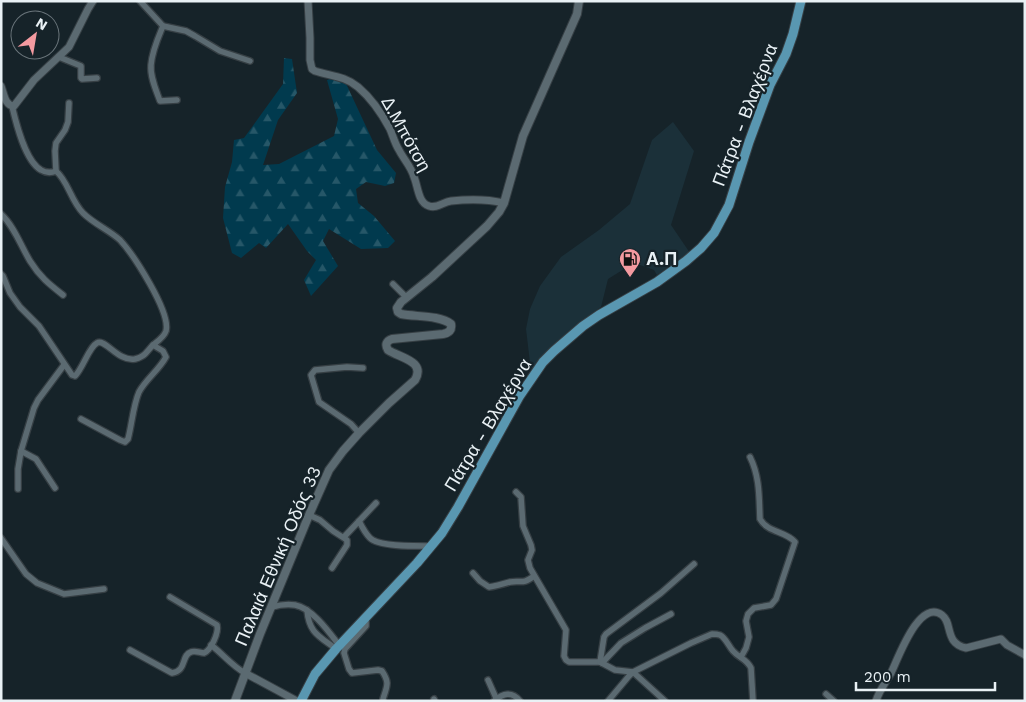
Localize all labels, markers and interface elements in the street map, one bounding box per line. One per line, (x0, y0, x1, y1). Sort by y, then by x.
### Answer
north arrow (10, 10, 60, 60)
text: N (33, 14, 50, 33)
street label: Πάτρα - Βλαχέρνα (708, 41, 781, 189)
street label: Δ.Μπότση (377, 92, 436, 175)
fuel station icon: Α.Π (618, 247, 642, 278)
place label: Α.Π (646, 248, 677, 269)
street label: Πάτρα - Βλαχέρνα (440, 355, 535, 495)
street label: Παλαιά Εθνική Οδός 33 (230, 463, 325, 649)
scale bar (856, 660, 995, 692)
text: 200 m (864, 668, 911, 686)

